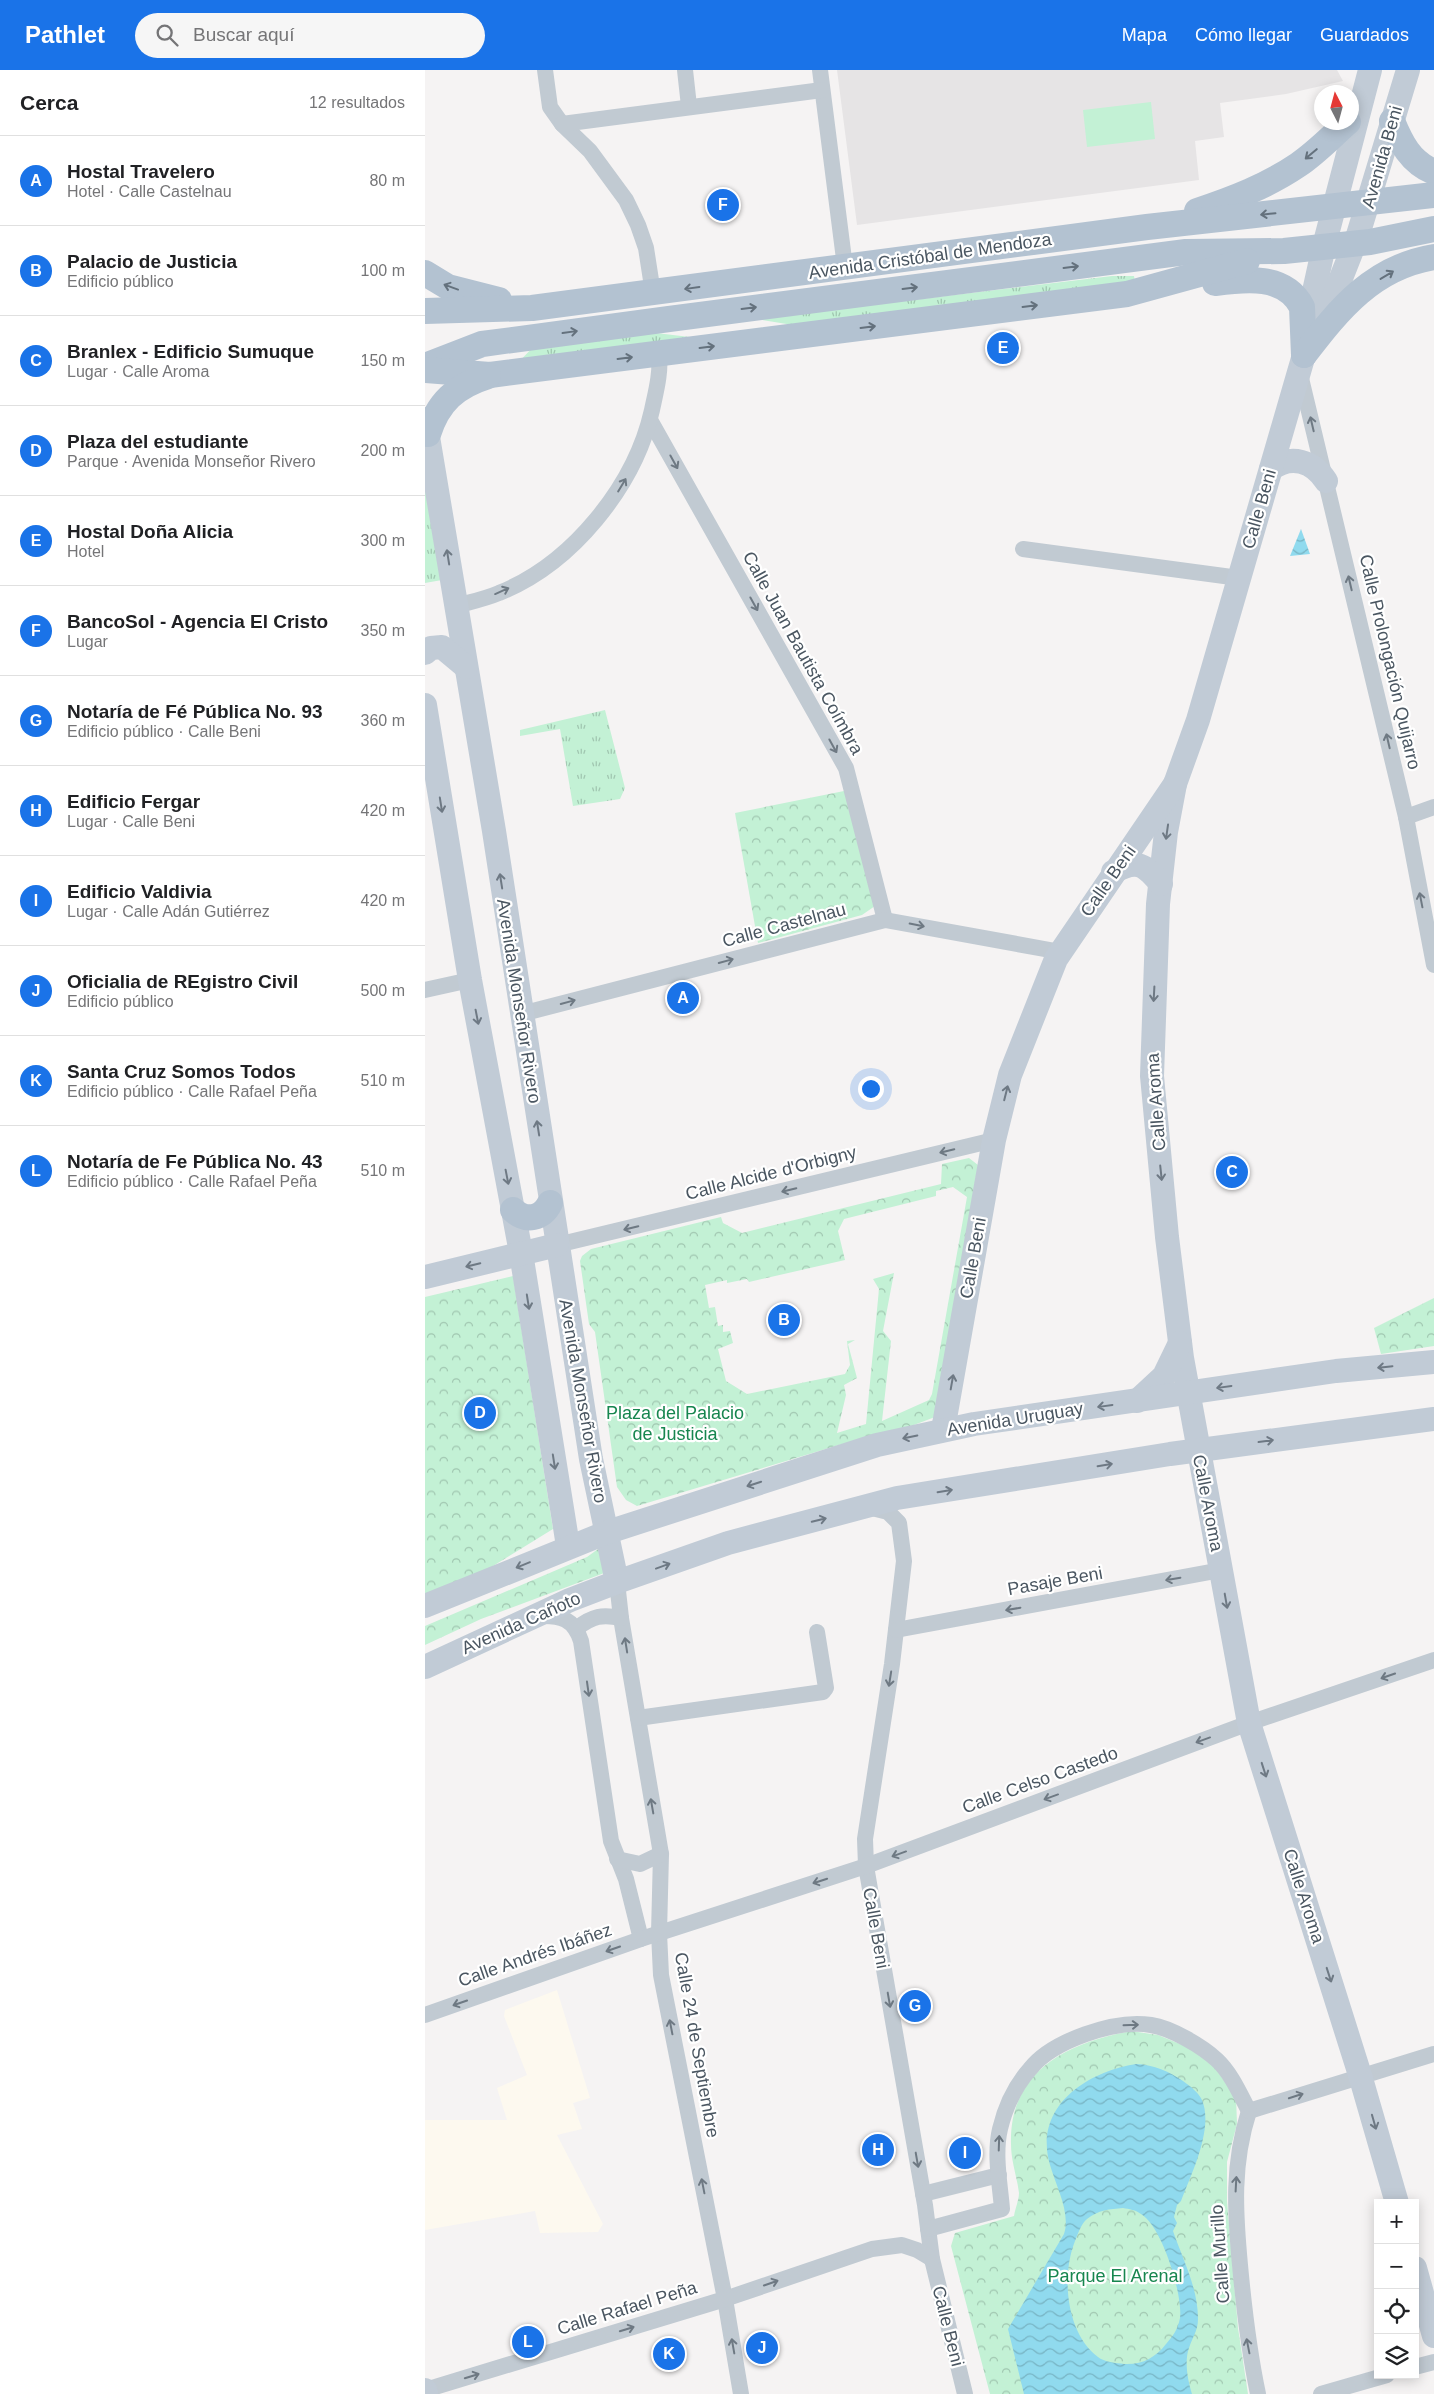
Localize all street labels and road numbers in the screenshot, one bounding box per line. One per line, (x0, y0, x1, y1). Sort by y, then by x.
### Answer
street label: Avenida Beni (1358, 103, 1406, 211)
street label: Avenida Cristóbal de Mendoza (807, 229, 1054, 283)
street label: Calle Beni (1238, 467, 1280, 551)
street label: Calle Juan Bautista Coímbra (739, 548, 868, 759)
street label: Calle Prolongación Quijarro (1355, 553, 1425, 771)
street label: Calle Beni (1076, 842, 1140, 920)
street label: Avenida Monseñor Rivero (493, 897, 545, 1105)
street label: Calle Castelnau (720, 899, 848, 951)
street label: Calle Aroma (1143, 1051, 1169, 1152)
street label: Calle Alcide d'Orbigny (683, 1142, 859, 1204)
street label: Calle Beni (956, 1216, 990, 1300)
street label: Avenida Monseñor Rivero (555, 1297, 611, 1505)
street label: Avenida Uruguay (945, 1398, 1085, 1440)
street label: Calle Aroma (1189, 1453, 1227, 1554)
street label: Pasaje Beni (1006, 1563, 1104, 1599)
street label: Avenida Cañoto (459, 1588, 583, 1658)
street label: Calle Celso Castedo (959, 1743, 1121, 1817)
street label: Calle Aroma (1279, 1846, 1329, 1947)
street label: Calle Beni (859, 1886, 893, 1970)
street label: Calle Andrés Ibáñez (456, 1919, 614, 1991)
street label: Calle 24 de Septiembre (671, 1951, 723, 2139)
street label: Calle Murillo (1207, 2204, 1233, 2304)
street label: Calle Rafael Peña (555, 2277, 700, 2339)
street label: Calle Beni (928, 2284, 968, 2368)

